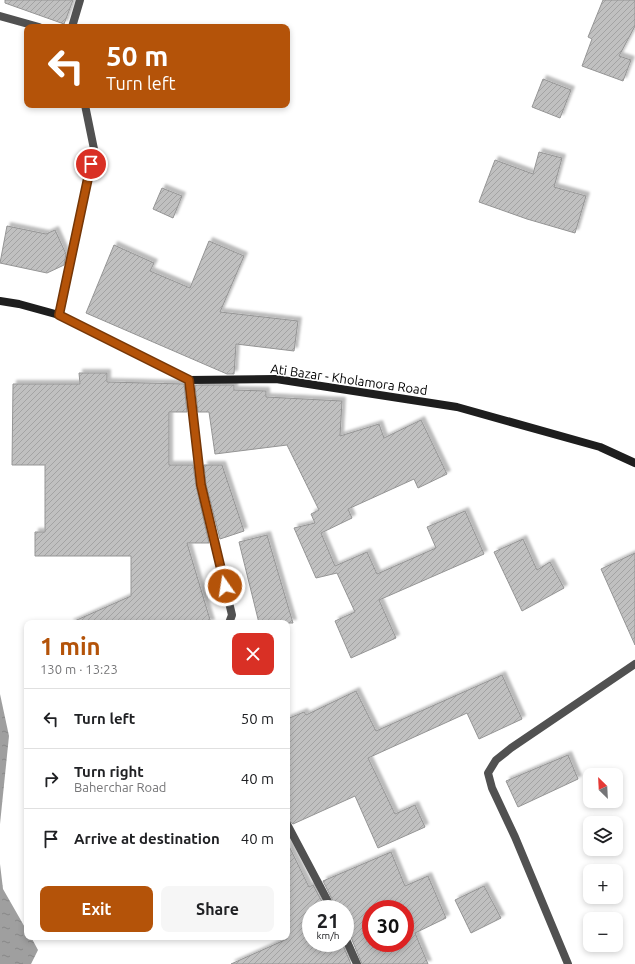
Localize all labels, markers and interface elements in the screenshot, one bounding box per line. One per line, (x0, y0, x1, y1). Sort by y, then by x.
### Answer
icon: left (40, 40, 92, 92)
text: 50 m (106, 40, 168, 71)
text: Turn left (106, 73, 176, 93)
pin (74, 147, 108, 181)
icon: arrive (80, 153, 102, 175)
street label: Ati Bazar - Kholamora Road (270, 361, 428, 397)
position arrow (204, 565, 246, 607)
text: 1 min (40, 633, 101, 660)
button: close (232, 633, 274, 675)
text: 130 m · 13:23 (40, 662, 118, 676)
icon: left (40, 708, 62, 730)
text: Turn left (74, 710, 135, 727)
text: 50 m (241, 710, 274, 727)
text: Turn right (74, 763, 144, 780)
icon: right (40, 768, 62, 790)
north arrow (583, 768, 623, 808)
map controls (583, 768, 623, 952)
text: 40 m (241, 770, 274, 787)
text: Baherchar Road (74, 780, 166, 794)
button: layers (583, 816, 623, 856)
icon: arrive (40, 828, 62, 850)
text: Arrive at destination (74, 830, 220, 847)
text: 40 m (241, 830, 274, 847)
button: + (583, 864, 623, 904)
button: Exit (40, 886, 153, 932)
button: Share (161, 886, 274, 932)
speed limit sign: 30 (362, 900, 414, 952)
text: 21 (317, 909, 339, 932)
button: − (583, 912, 623, 952)
text: km/h (316, 930, 340, 941)

